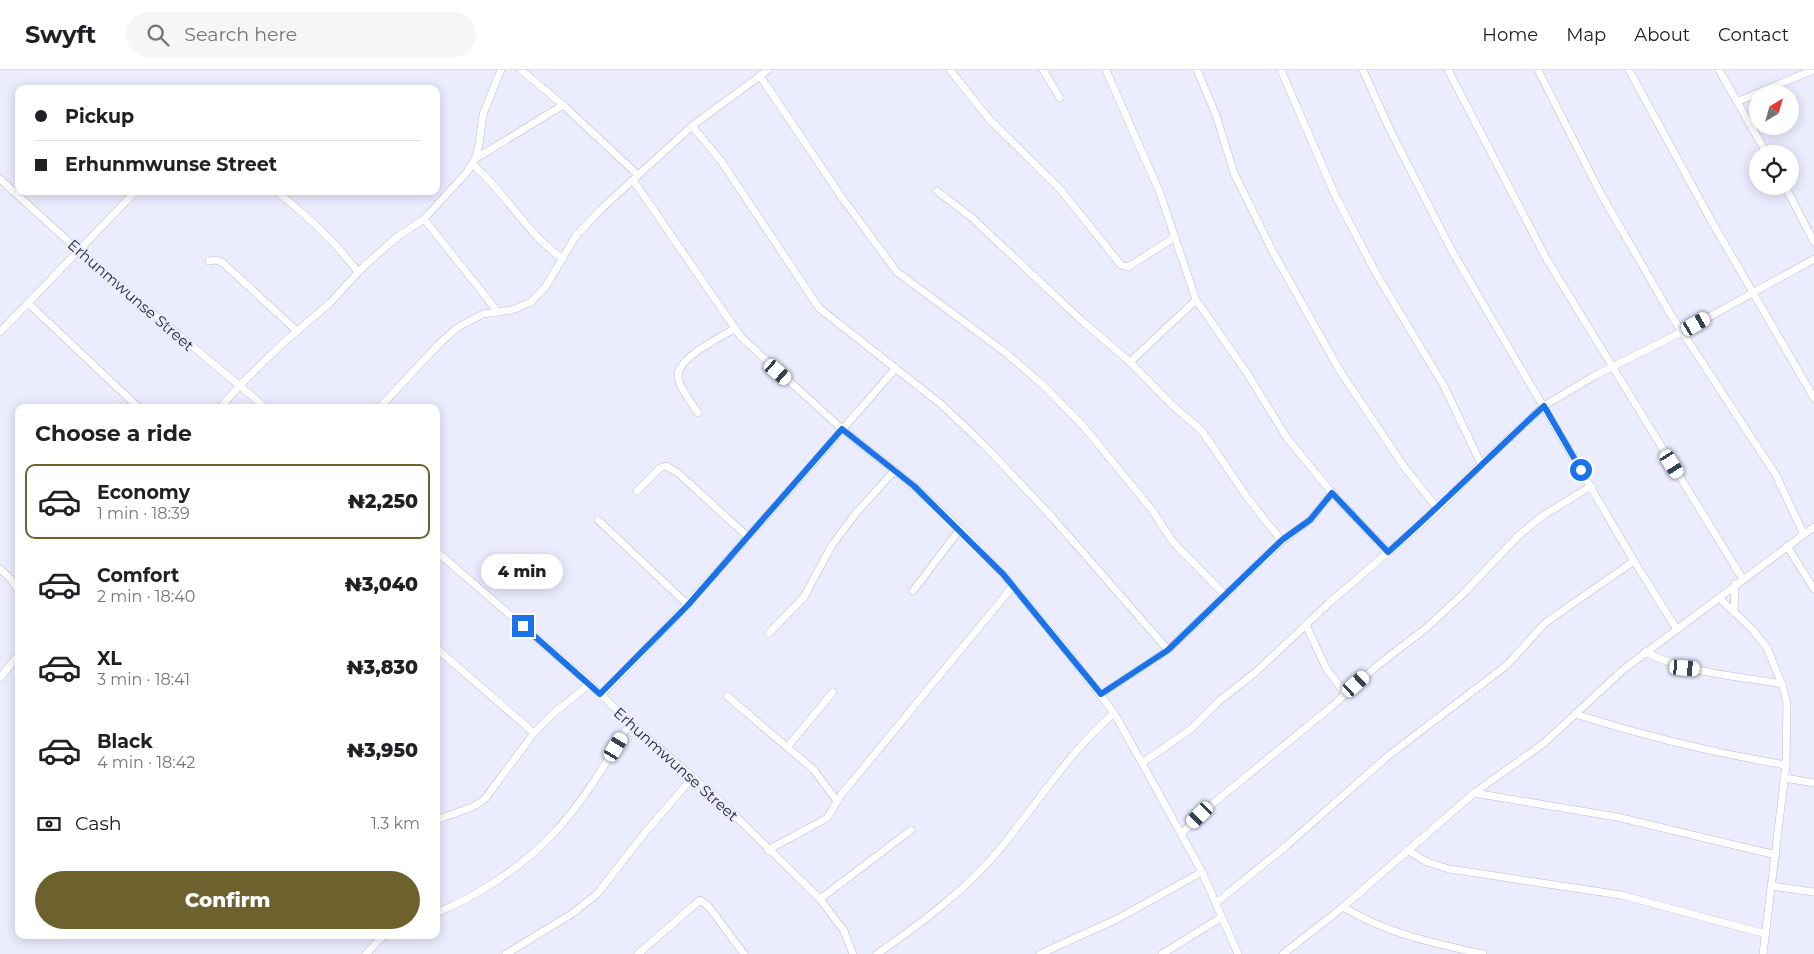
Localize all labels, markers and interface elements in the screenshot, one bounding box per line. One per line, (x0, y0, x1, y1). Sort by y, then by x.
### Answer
search box (126, 12, 476, 57)
text: Swyft (25, 20, 96, 49)
icon: search (144, 21, 172, 49)
text: Search here (184, 23, 297, 46)
text: Home (1482, 24, 1538, 46)
text: Map (1566, 24, 1606, 46)
text: About (1634, 24, 1690, 46)
text: Contact (1718, 24, 1789, 46)
north arrow (1749, 85, 1799, 135)
map controls (1749, 85, 1799, 195)
text: Pickup (65, 105, 134, 128)
button: locate (1749, 145, 1799, 195)
text: Erhunmwunse Street (65, 153, 277, 176)
street label: Erhunmwunse Street (64, 235, 198, 355)
car (1679, 310, 1712, 338)
car (761, 356, 794, 388)
text: Choose a ride (35, 420, 192, 447)
car (1657, 447, 1686, 481)
route start (1570, 459, 1592, 481)
icon: car (37, 479, 82, 524)
text: Economy (97, 481, 190, 504)
text: ₦2,250 (348, 490, 418, 513)
text: 1 min · 18:39 (97, 504, 190, 523)
callout: 4 min (482, 554, 564, 588)
icon: car (37, 562, 82, 607)
text: 4 min (498, 562, 546, 581)
text: Comfort (97, 564, 179, 587)
text: ₦3,040 (345, 573, 418, 596)
text: 2 min · 18:40 (97, 587, 195, 606)
route end (512, 615, 534, 637)
icon: car (37, 645, 82, 690)
text: XL (97, 647, 122, 670)
text: ₦3,830 (346, 656, 418, 679)
car (1669, 659, 1700, 677)
car (1339, 668, 1372, 700)
text: 3 min · 18:41 (97, 670, 190, 689)
street label: Erhunmwunse Street (610, 703, 742, 825)
icon: car (37, 728, 82, 773)
text: Black (97, 730, 153, 753)
car (601, 730, 630, 764)
text: ₦3,950 (347, 739, 418, 762)
text: 4 min · 18:42 (97, 753, 195, 772)
car (1184, 799, 1215, 831)
icon: cash (35, 810, 63, 838)
text: Cash (75, 812, 122, 835)
text: 1.3 km (371, 814, 420, 833)
button: Confirm (35, 871, 420, 929)

